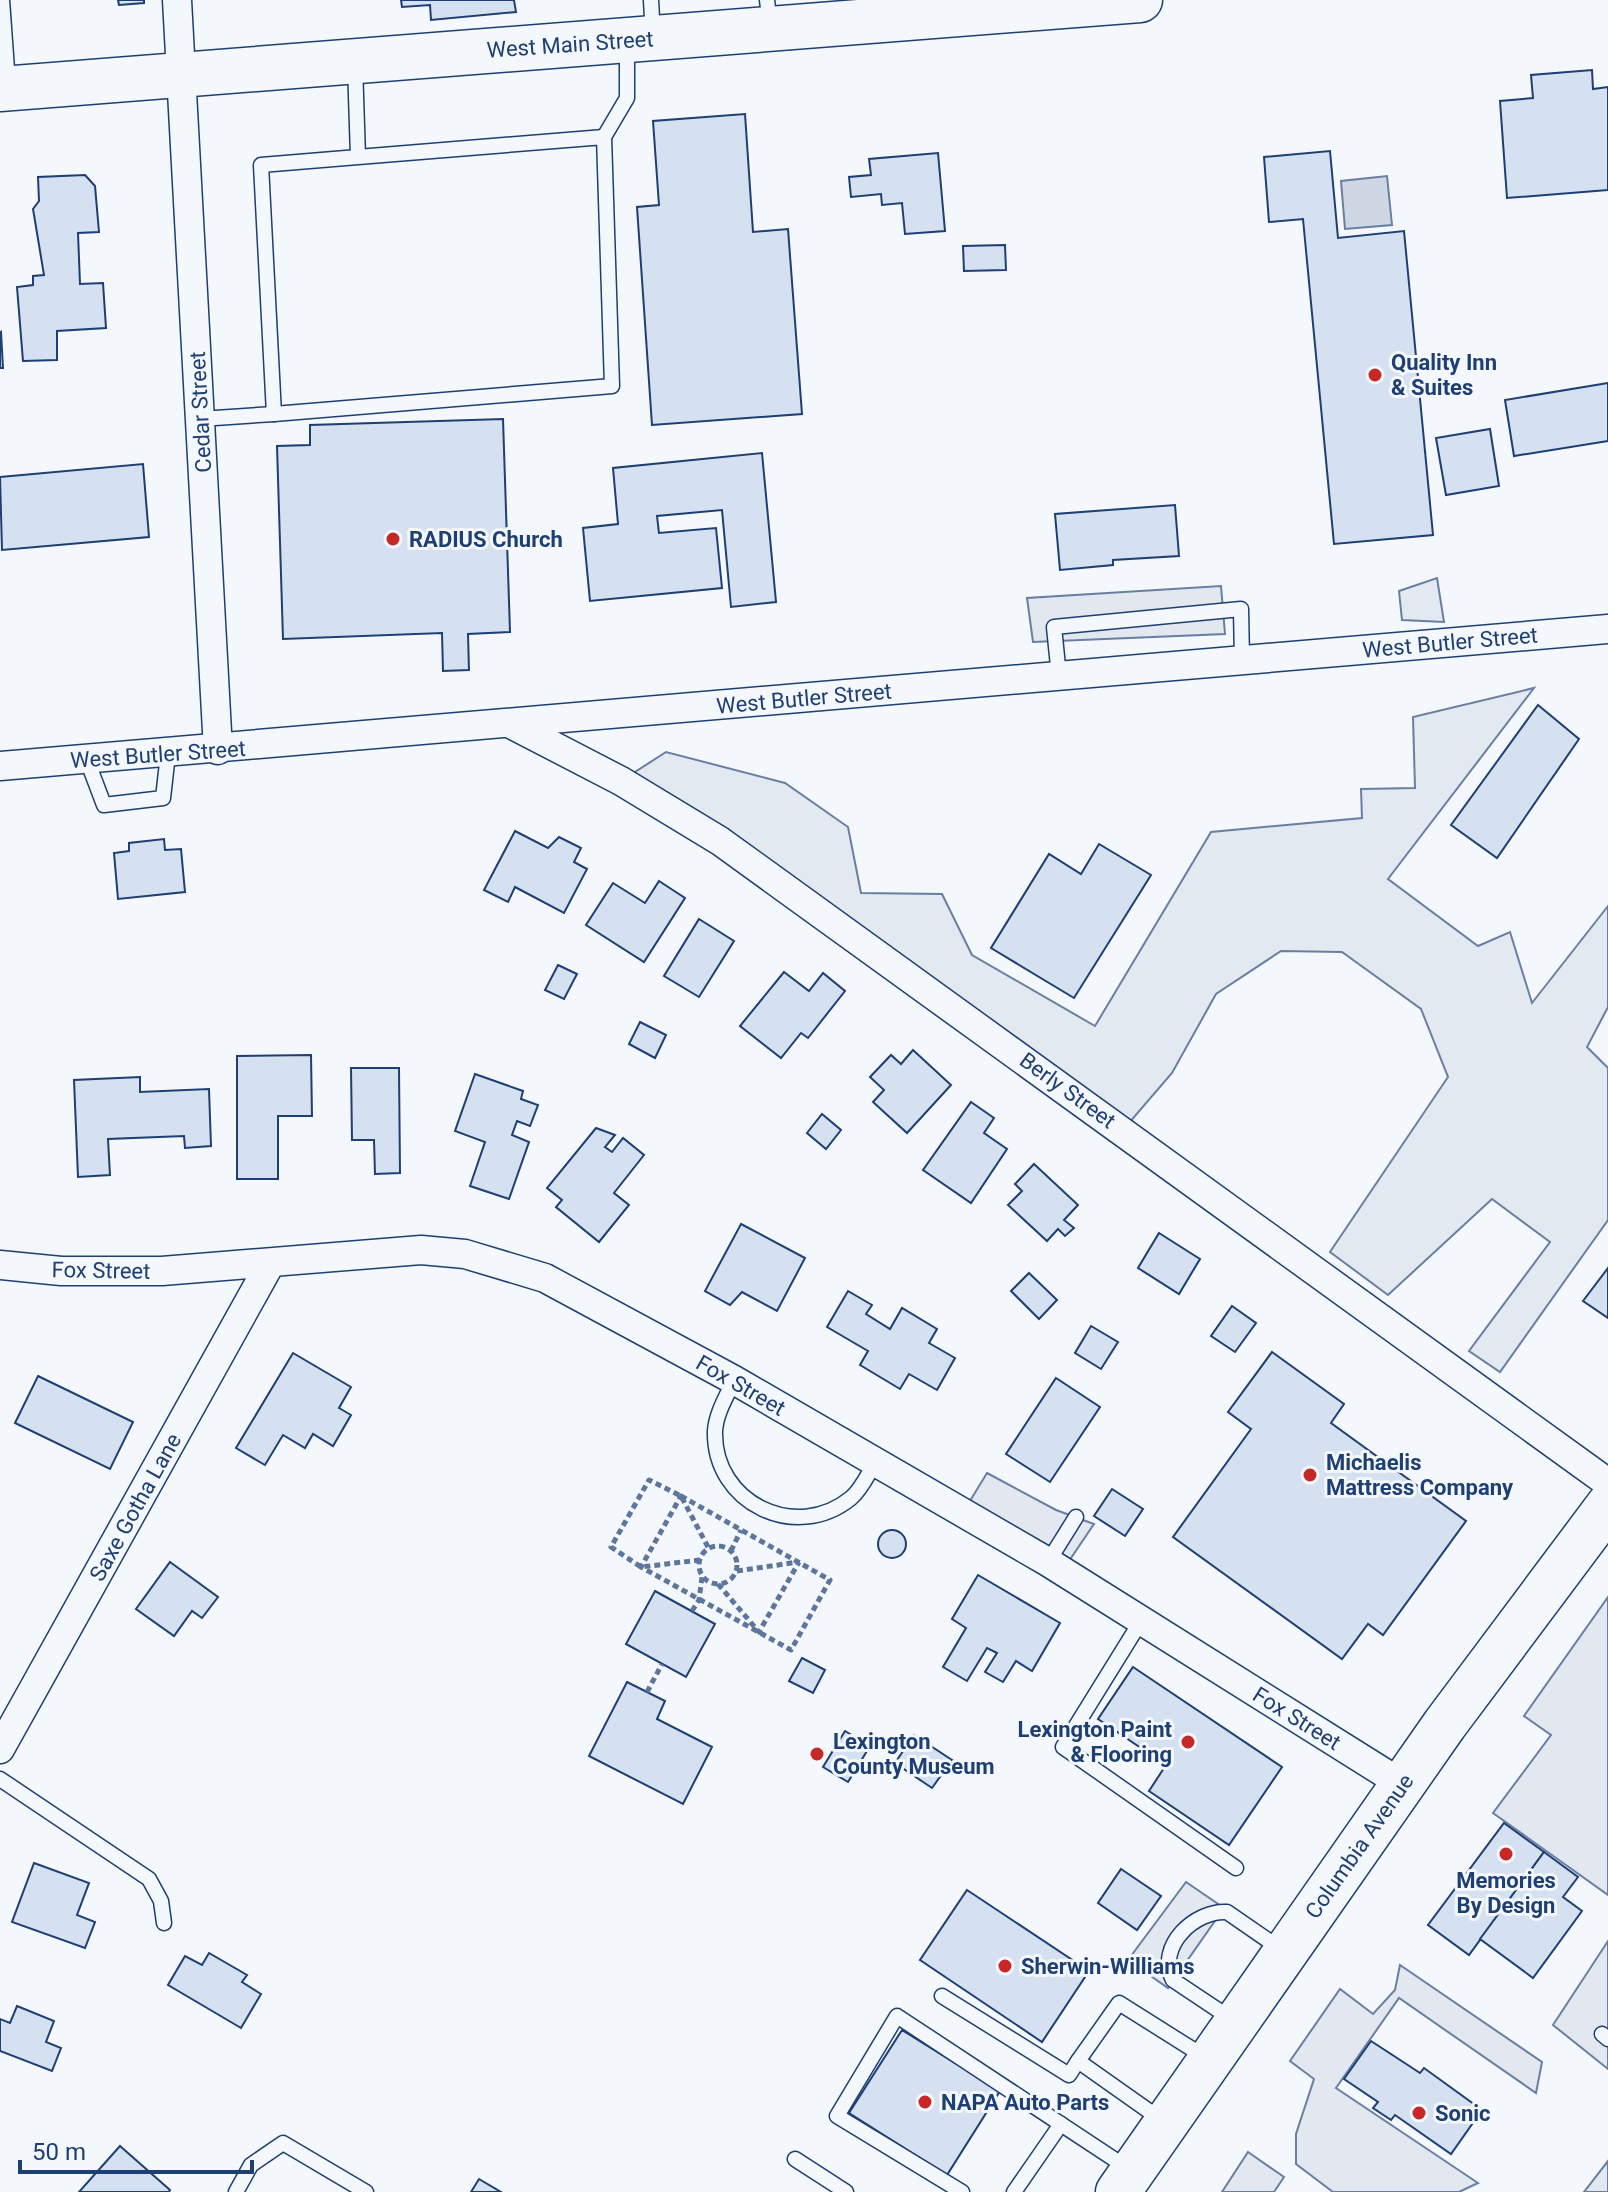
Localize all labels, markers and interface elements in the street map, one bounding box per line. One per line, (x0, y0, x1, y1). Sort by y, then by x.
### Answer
street label: West Main Street (486, 26, 654, 63)
place label: Quality Inn & Suites (1391, 350, 1497, 400)
street label: Cedar Street (185, 351, 216, 473)
marker: Quality Inn & Suites (1366, 366, 1384, 384)
place label: RADIUS Church (409, 527, 563, 552)
marker: RADIUS Church (384, 530, 402, 548)
street label: West Butler Street (1361, 622, 1539, 663)
street label: West Butler Street (715, 678, 893, 719)
street label: West Butler Street (69, 736, 247, 773)
street label: Berly Street (1015, 1047, 1120, 1133)
street label: Fox Street (51, 1257, 151, 1284)
street label: Fox Street (692, 1350, 790, 1421)
street label: Saxe Gotha Lane (85, 1429, 186, 1585)
place label: Michaelis Mattress Company (1326, 1450, 1514, 1500)
marker: Michaelis Mattress Company (1301, 1466, 1319, 1484)
street label: Fox Street (1248, 1682, 1345, 1755)
place label: Lexington Paint & Flooring (1017, 1717, 1173, 1767)
place label: Lexington County Museum (833, 1729, 995, 1779)
marker: Lexington Paint & Flooring (1179, 1733, 1197, 1751)
marker: Lexington County Museum (808, 1745, 826, 1763)
street label: Columbia Avenue (1300, 1769, 1419, 1923)
marker: Memories By Design (1497, 1845, 1515, 1863)
place label: Memories By Design (1456, 1868, 1556, 1918)
place label: Sherwin-Williams (1021, 1954, 1195, 1979)
marker: Sherwin-Williams (996, 1957, 1014, 1975)
place label: NAPA Auto Parts (941, 2090, 1109, 2115)
marker: NAPA Auto Parts (916, 2093, 934, 2111)
place label: Sonic (1435, 2101, 1491, 2126)
marker: Sonic (1410, 2104, 1428, 2122)
scale bar (20, 2124, 252, 2174)
text: 50 m (32, 2138, 86, 2166)

